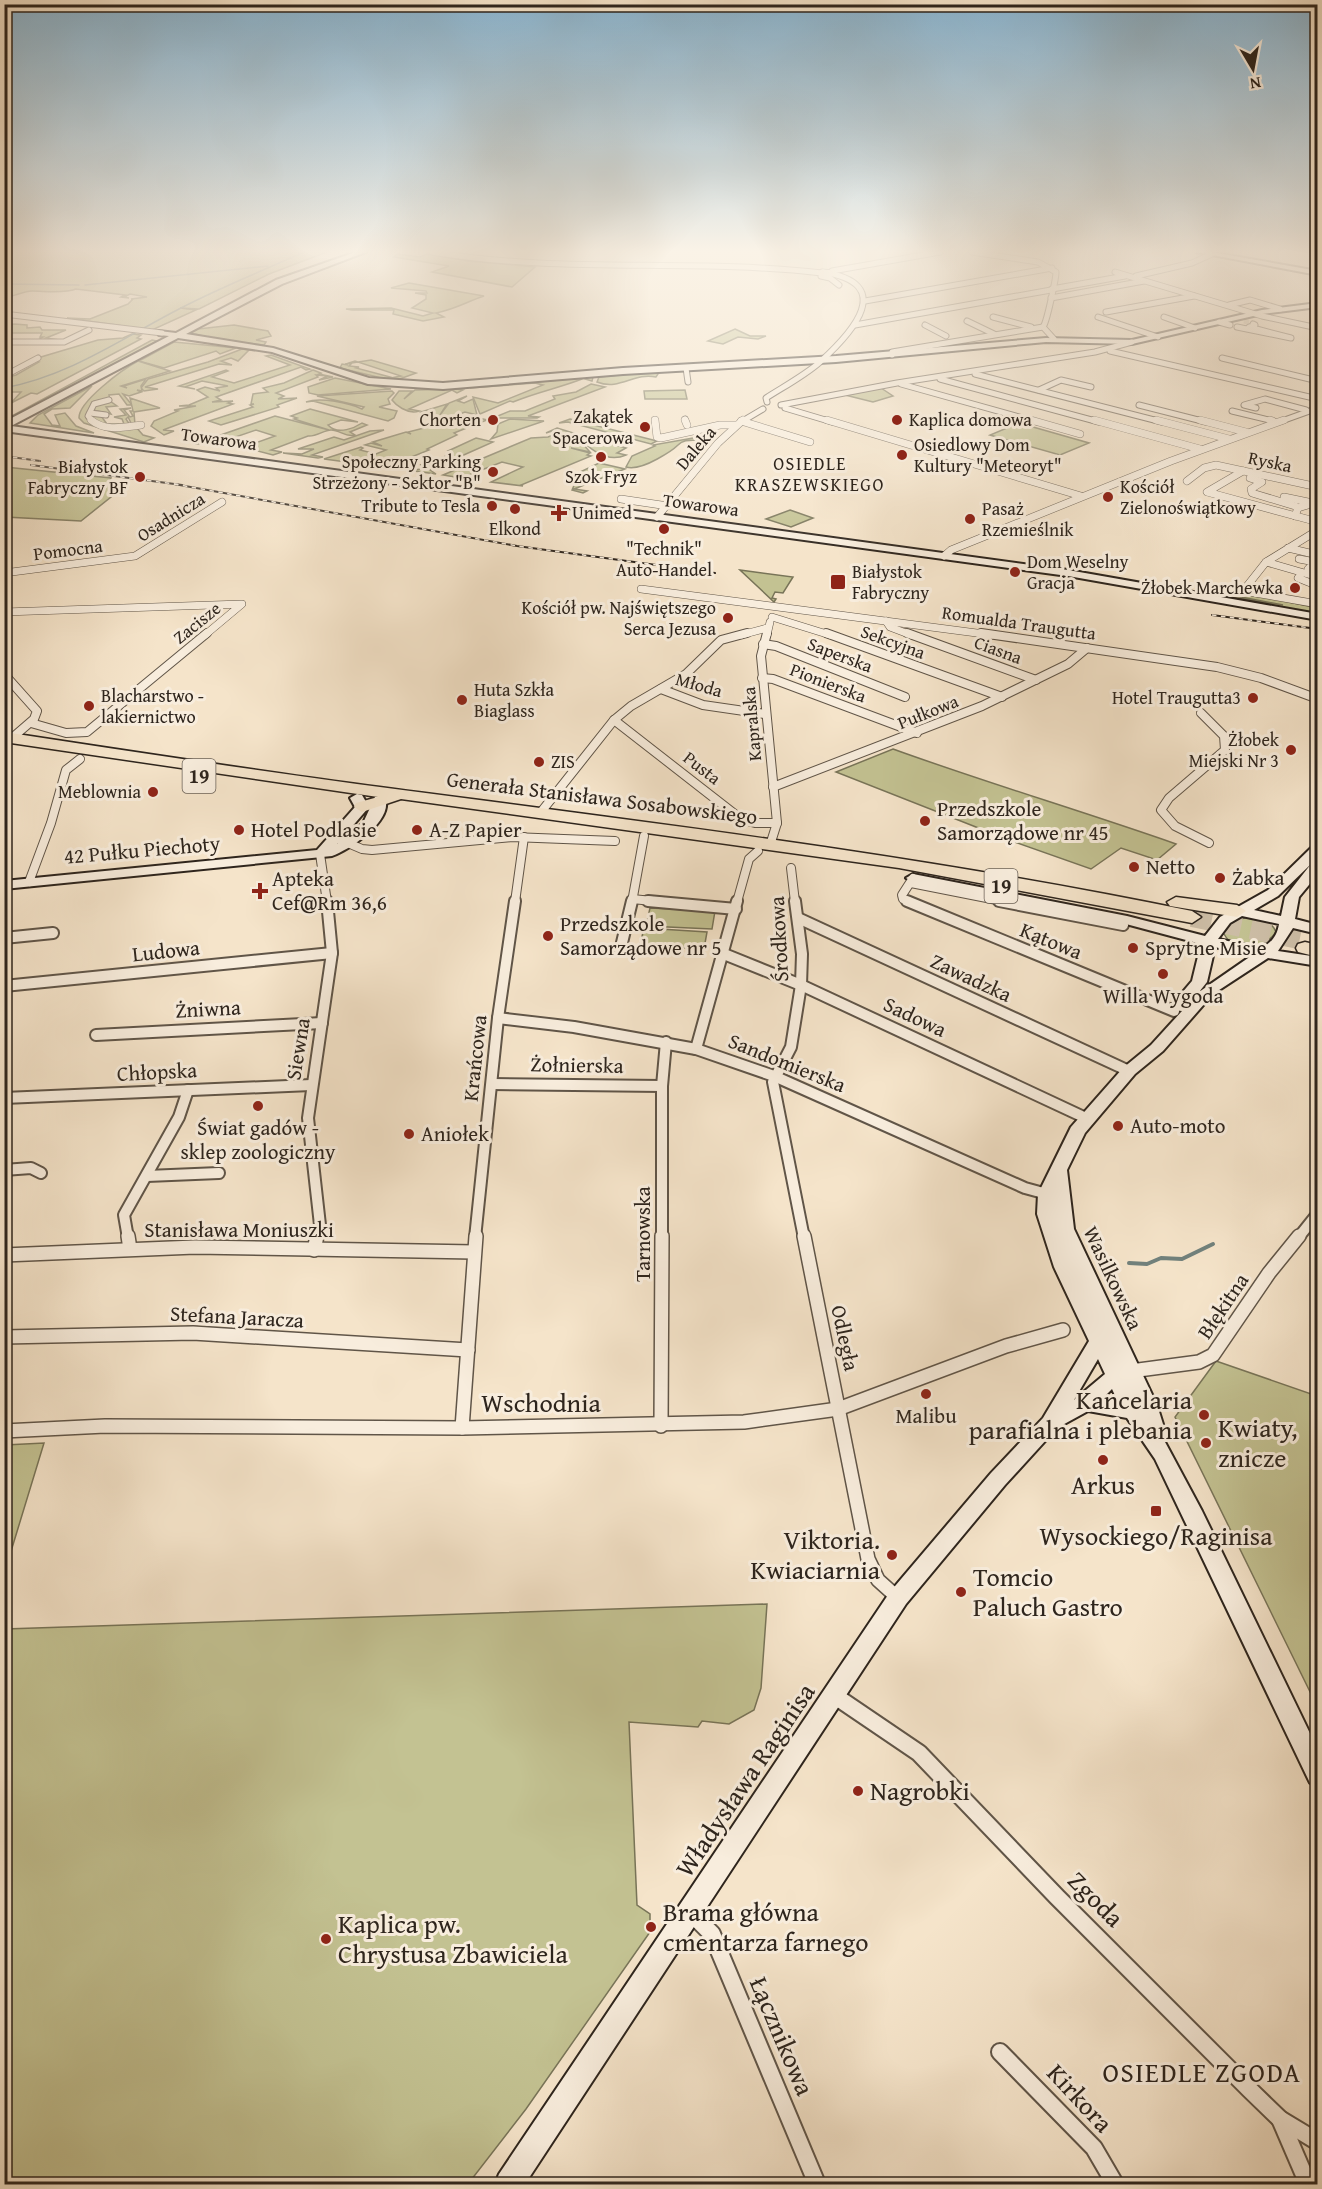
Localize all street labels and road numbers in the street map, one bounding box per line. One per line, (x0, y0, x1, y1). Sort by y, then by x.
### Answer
street label: Daleka (669, 419, 723, 476)
street label: Towarowa (179, 420, 259, 457)
street label: Ryska (1246, 444, 1295, 479)
street label: Osadnicza (131, 485, 210, 548)
street label: Towarowa (661, 486, 741, 523)
street label: Pomocna (32, 532, 104, 567)
street label: Zacisze (167, 595, 226, 650)
street label: Romualda Traugutta (940, 598, 1098, 647)
street label: Sekcyjna (857, 617, 930, 666)
street label: Ciasna (970, 628, 1026, 671)
street label: Saperska (804, 630, 877, 679)
street label: Pionierska (786, 656, 871, 710)
street label: Młoda (673, 665, 726, 704)
street label: Kapralska (735, 685, 768, 762)
street label: Pułkowa (893, 687, 963, 736)
street label: Pusta (678, 744, 727, 791)
road number: 19 (182, 759, 216, 793)
street label: Generała Stanisława Sosabowskiego (445, 763, 759, 832)
street label: 42 Pułku Piechoty (63, 827, 222, 872)
road number: 19 (984, 869, 1018, 903)
street label: Środkowa (761, 895, 796, 983)
street label: Kątowa (1015, 914, 1087, 967)
street label: Ludowa (131, 932, 201, 969)
street label: Zawadzka (926, 945, 1017, 1010)
street label: Sadowa (879, 988, 952, 1045)
street label: Żniwna (174, 991, 242, 1026)
street label: Krańcowa (455, 1013, 494, 1103)
street label: Siewna (277, 1015, 318, 1082)
street label: Sandomierska (724, 1025, 851, 1100)
street label: Żołnierska (530, 1048, 624, 1081)
street label: Chłopska (116, 1054, 198, 1089)
street label: Tarnowska (627, 1186, 658, 1282)
street label: Stanisława Moniuszki (144, 1214, 334, 1245)
street label: Wasilkowska (1076, 1221, 1151, 1335)
street label: Błękitna (1189, 1266, 1256, 1345)
street label: Stefana Jaracza (169, 1298, 305, 1335)
street label: Odległa (823, 1302, 868, 1374)
street label: Wschodnia (481, 1383, 601, 1422)
street label: Władysława Raginisa (665, 1674, 825, 1885)
street label: Zgoda (1059, 1861, 1134, 1936)
street label: Łącznikowa (740, 1970, 825, 2102)
street label: Kirkora (1038, 2054, 1123, 2141)

